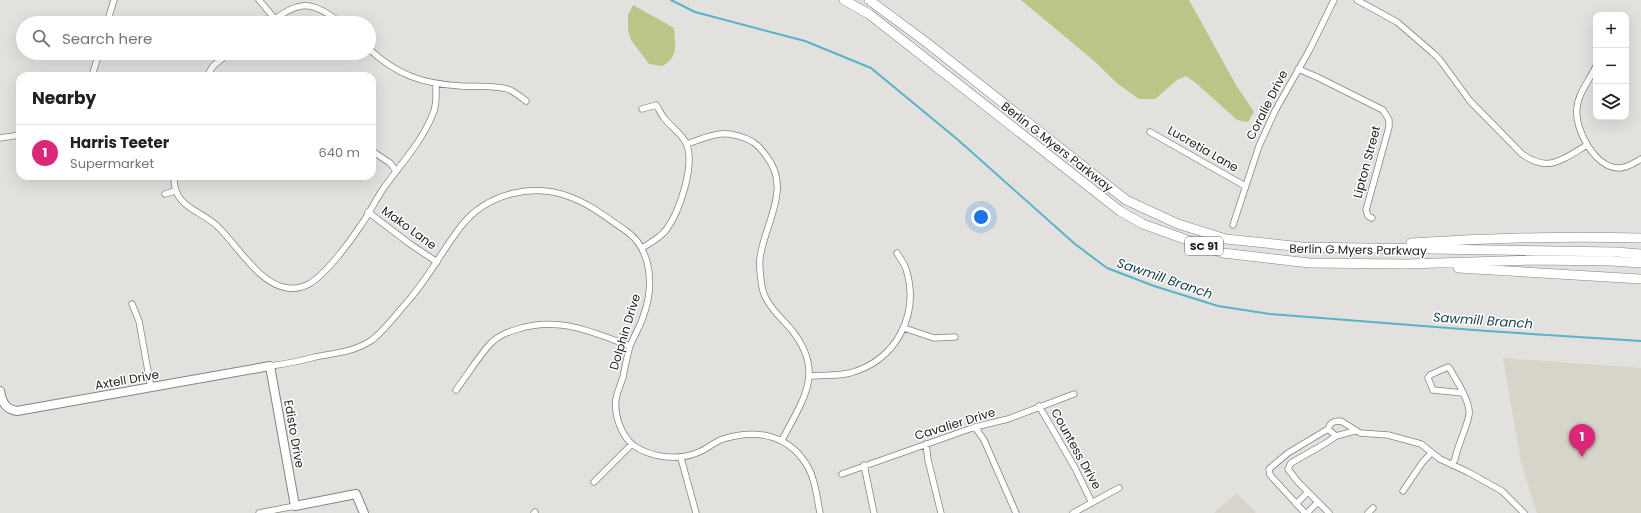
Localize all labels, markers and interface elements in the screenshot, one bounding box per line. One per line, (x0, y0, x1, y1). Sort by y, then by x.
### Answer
map controls (1593, 12, 1629, 120)
button: + (1593, 12, 1629, 48)
search box (16, 16, 376, 60)
icon: search (30, 27, 52, 49)
text: Search here (62, 28, 152, 49)
button: − (1593, 48, 1629, 84)
street label: Coralie Drive (1242, 67, 1291, 143)
button: layers (1593, 84, 1629, 120)
text: Nearby (32, 86, 96, 110)
street label: Berlin G Myers Parkway (998, 98, 1117, 196)
street label: Lucretia Lane (1165, 121, 1242, 176)
street label: Lipton Street (1349, 124, 1384, 200)
text: Harris Teeter (70, 132, 169, 153)
text: 1 (43, 143, 47, 162)
text: 640 m (319, 143, 360, 162)
text: Supermarket (70, 154, 154, 173)
street label: Mako Lane (378, 202, 440, 253)
your location (971, 207, 991, 227)
road number: SC 91 (1185, 237, 1223, 255)
street label: Berlin G Myers Parkway (1289, 240, 1427, 259)
water label: Sawmill Branch (1114, 253, 1215, 304)
street label: Dolphin Drive (605, 292, 644, 372)
water label: Sawmill Branch (1432, 308, 1534, 333)
street label: Axtell Drive (94, 366, 160, 394)
street label: Edisto Drive (280, 399, 309, 469)
street label: Cavalier Drive (913, 403, 997, 444)
street label: Countess Drive (1047, 405, 1106, 492)
pin: 1 (1569, 424, 1595, 457)

